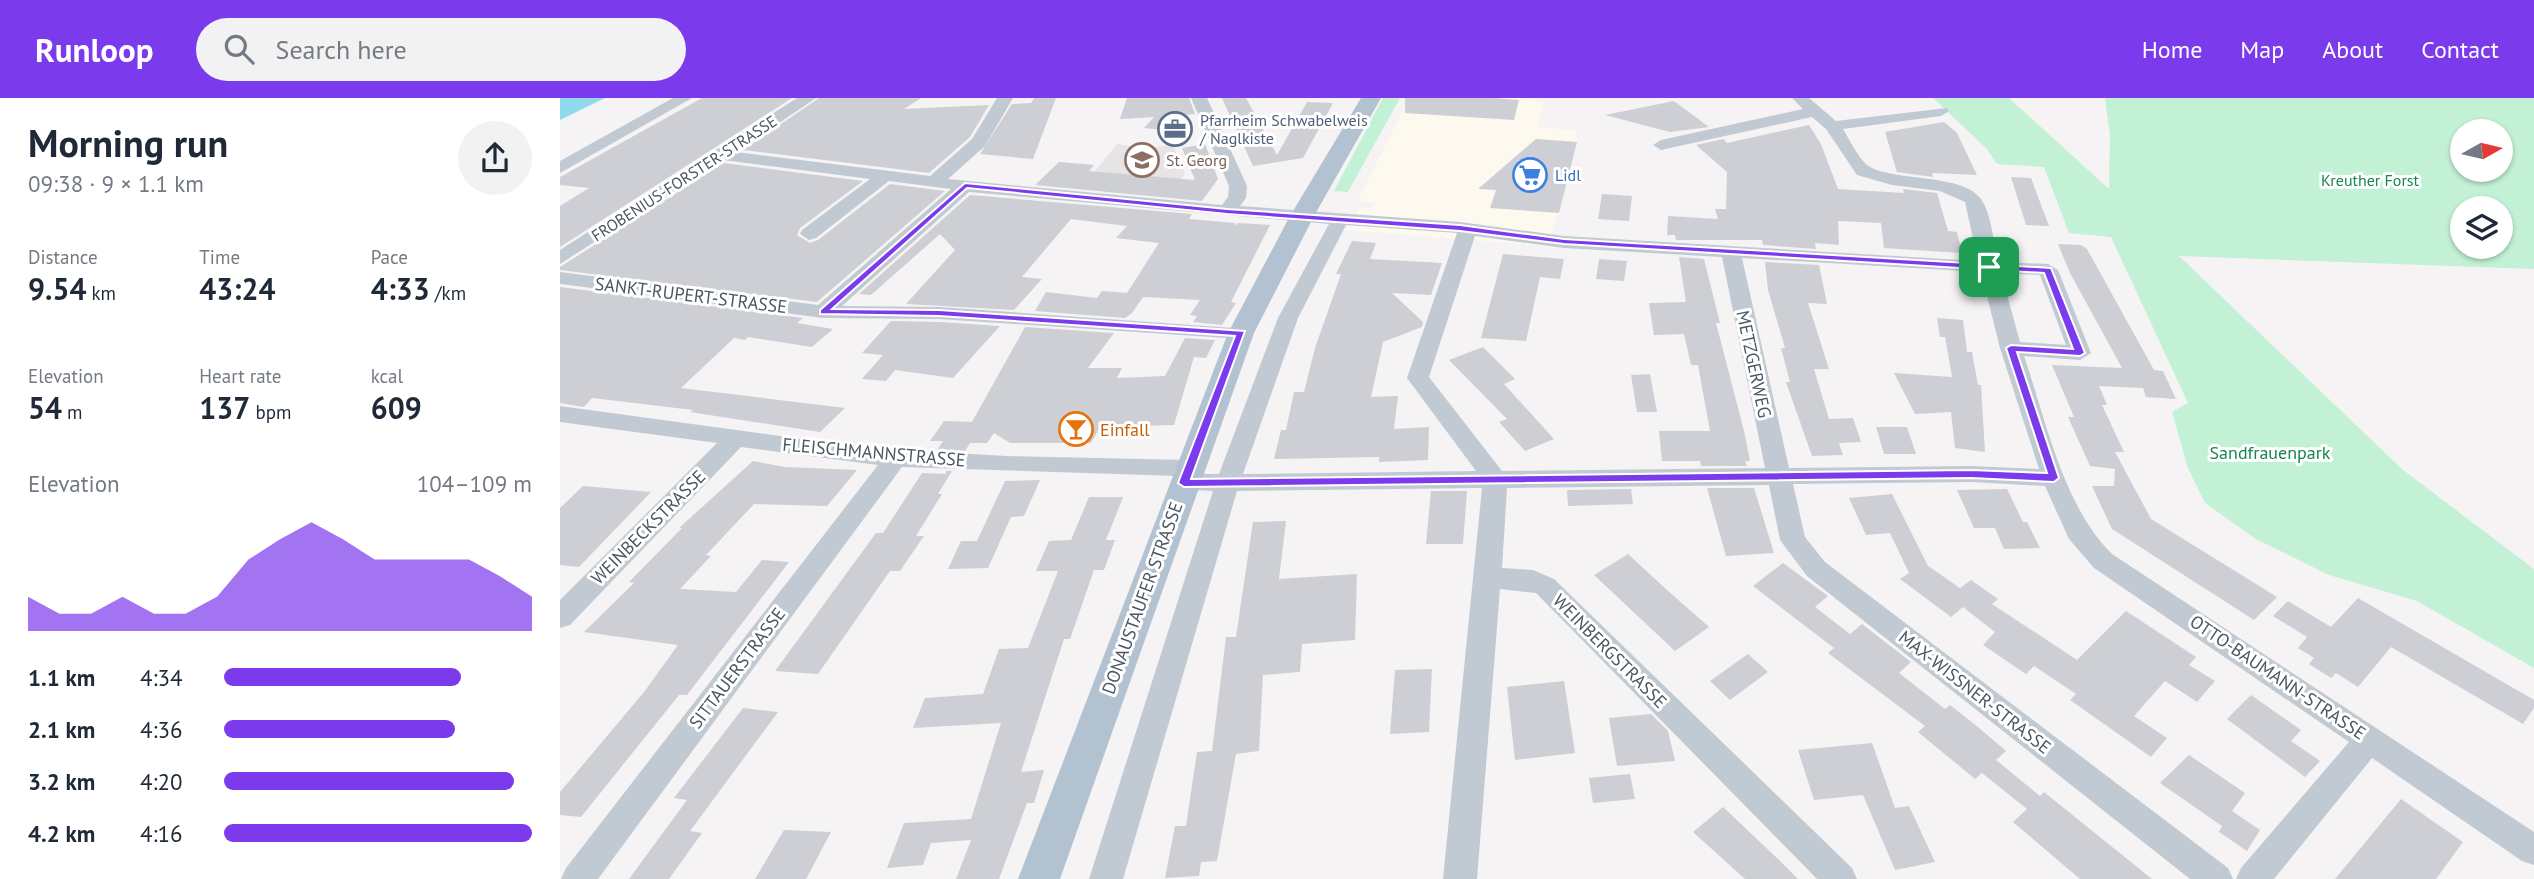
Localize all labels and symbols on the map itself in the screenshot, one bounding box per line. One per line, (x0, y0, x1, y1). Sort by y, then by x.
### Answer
office icon: Pfarrheim Schwabelweis / Naglkiste (1156, 110, 1194, 148)
place label: Pfarrheim Schwabelweis / Naglkiste (1199, 110, 1368, 148)
street label: FROBENIUS-FORSTER-STRASSE (588, 111, 780, 245)
north arrow (2450, 119, 2513, 182)
school or university icon: St. Georg (1123, 141, 1161, 179)
place label: St. Georg (1166, 150, 1227, 170)
supermarket icon: Lidl (1511, 156, 1549, 194)
place label: Lidl (1555, 165, 1581, 185)
park label: Kreuther Forst (2321, 170, 2420, 190)
pin (1959, 237, 2019, 297)
street label: SANKT-RUPERT-STRASSE (594, 272, 788, 318)
street label: METZGERWEG (1731, 308, 1777, 420)
bar icon: Einfall (1057, 410, 1095, 448)
place label: Einfall (1100, 418, 1150, 441)
street label: FLEISCHMANNSTRASSE (782, 433, 966, 471)
park label: Sandfrauenpark (2210, 441, 2331, 464)
street label: WEINBECKSTRASSE (586, 465, 710, 589)
street label: DONAUSTAUFER STRASSE (1097, 499, 1187, 697)
street label: WEINBERGSTRASSE (1548, 589, 1672, 713)
street label: SITTAUERSTRASSE (684, 603, 790, 733)
street label: OTTO-BAUMANN-STRASSE (2186, 610, 2370, 744)
street label: MAX-WISSNER-STRASSE (1894, 625, 2056, 759)

